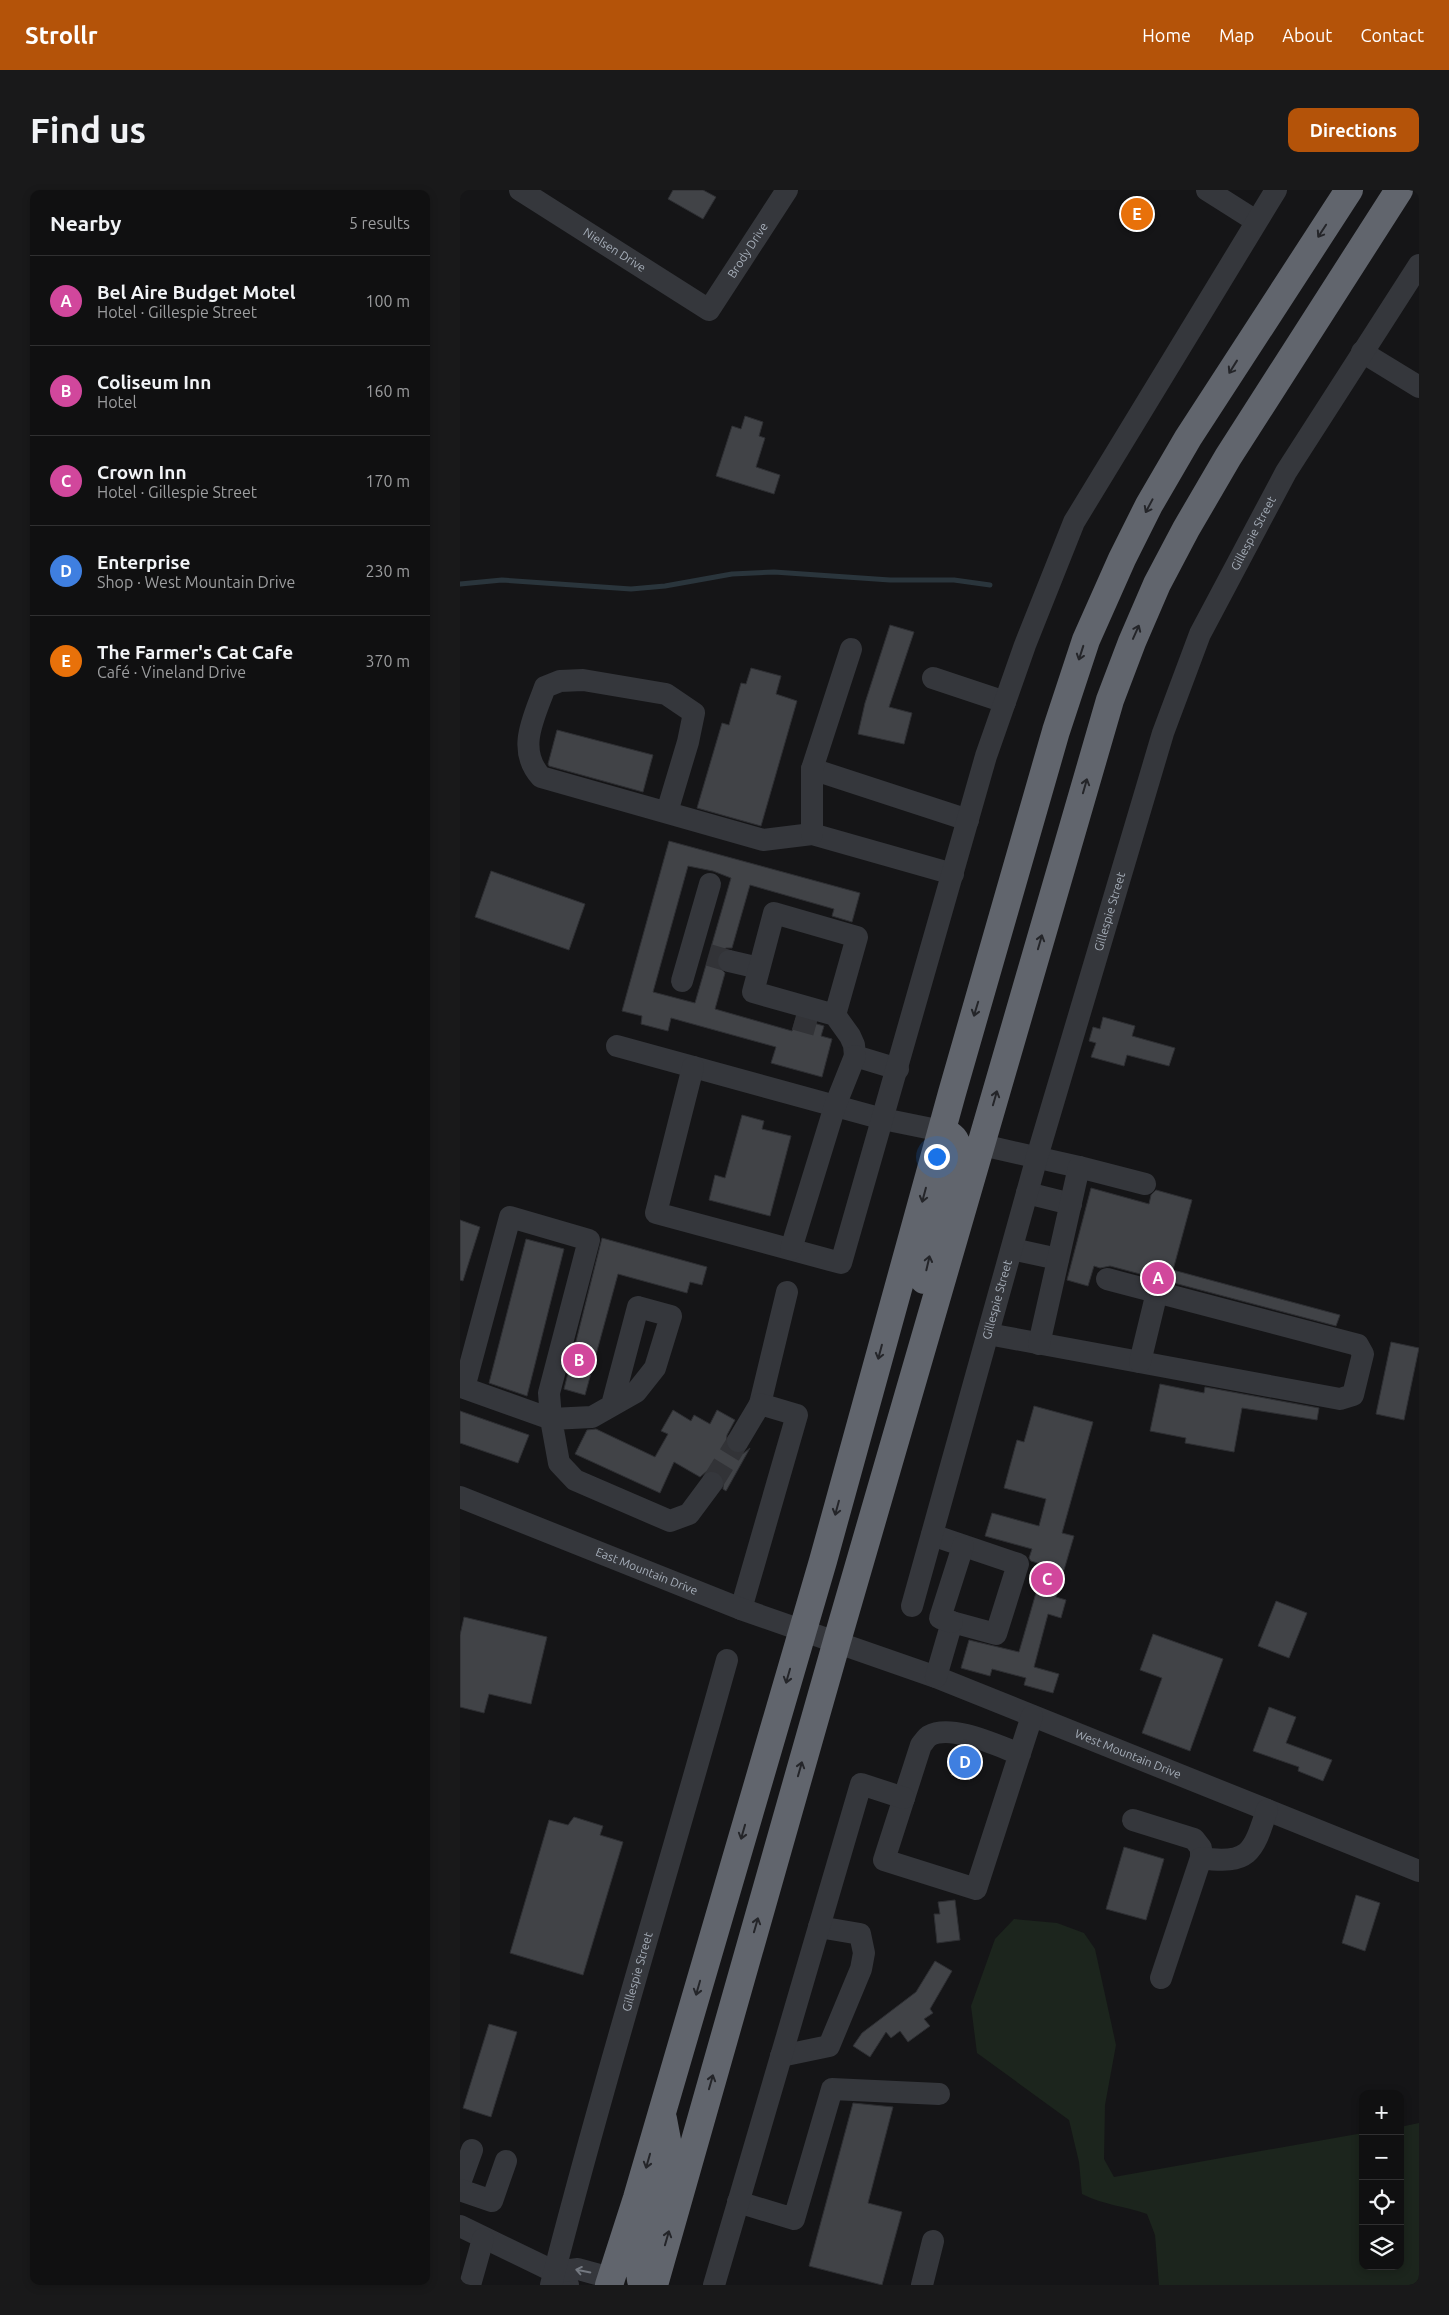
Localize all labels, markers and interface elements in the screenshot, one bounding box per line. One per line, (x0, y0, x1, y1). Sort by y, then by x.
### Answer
text: Strollr (25, 22, 98, 49)
text: Home (1142, 25, 1191, 45)
text: Map (1219, 25, 1254, 45)
text: About (1282, 25, 1332, 45)
text: Contact (1360, 25, 1424, 45)
button: Directions (1288, 108, 1419, 152)
text: Find us (30, 110, 146, 150)
pin: E (1121, 195, 1153, 233)
text: Nearby (50, 211, 121, 235)
text: 5 results (349, 214, 410, 232)
street label: Brody Drive (725, 220, 770, 280)
one-way arrow (1317, 224, 1327, 238)
street label: Nielsen Drive (581, 225, 648, 274)
text: Bel Aire Budget Motel (97, 281, 295, 303)
text: A (60, 292, 72, 310)
text: 100 m (365, 292, 410, 310)
text: Hotel · Gillespie Street (97, 303, 257, 321)
one-way arrow (1228, 359, 1238, 373)
text: Coliseum Inn (97, 371, 211, 393)
text: B (61, 382, 71, 400)
text: 160 m (365, 382, 410, 400)
text: Hotel (97, 393, 137, 411)
text: Crown Inn (97, 461, 187, 483)
text: C (61, 472, 71, 490)
text: 170 m (365, 472, 410, 490)
text: Hotel · Gillespie Street (97, 483, 257, 501)
street label: Gillespie Street (1228, 494, 1278, 572)
one-way arrow (1144, 498, 1154, 513)
text: Enterprise (97, 551, 190, 573)
text: D (60, 562, 72, 580)
text: 230 m (365, 562, 410, 580)
text: Shop · West Mountain Drive (97, 573, 295, 591)
one-way arrow (1132, 625, 1142, 640)
text: The Farmer's Cat Cafe (97, 641, 293, 663)
one-way arrow (1076, 645, 1086, 661)
text: E (61, 652, 71, 670)
text: 370 m (365, 652, 410, 670)
text: Café · Vineland Drive (97, 663, 246, 681)
one-way arrow (1080, 778, 1090, 794)
street label: Gillespie Street (1092, 870, 1127, 953)
one-way arrow (1036, 934, 1046, 950)
one-way arrow (971, 1001, 981, 1017)
one-way arrow (991, 1091, 1001, 1107)
your location (924, 1144, 950, 1170)
one-way arrow (918, 1187, 928, 1203)
one-way arrow (924, 1256, 933, 1272)
street label: Gillespie Street (980, 1258, 1014, 1341)
pin: A (1142, 1259, 1174, 1297)
pin: B (563, 1341, 595, 1379)
one-way arrow (875, 1343, 885, 1359)
one-way arrow (832, 1500, 842, 1516)
street label: East Mountain Drive (594, 1545, 700, 1597)
pin: C (1031, 1560, 1063, 1598)
one-way arrow (783, 1668, 793, 1684)
street label: West Mountain Drive (1073, 1727, 1183, 1781)
pin: D (949, 1743, 981, 1781)
one-way arrow (796, 1762, 806, 1778)
one-way arrow (737, 1824, 747, 1840)
one-way arrow (752, 1918, 761, 1934)
street label: Gillespie Street (619, 1930, 655, 2013)
one-way arrow (692, 1980, 702, 1996)
one-way arrow (707, 2074, 717, 2090)
map controls (1359, 2090, 1404, 2270)
button: + (1359, 2090, 1404, 2135)
button: − (1359, 2135, 1404, 2180)
one-way arrow (642, 2153, 652, 2169)
button: locate (1359, 2180, 1404, 2225)
button: layers (1359, 2225, 1404, 2270)
one-way arrow (663, 2230, 672, 2246)
one-way arrow (576, 2266, 592, 2276)

